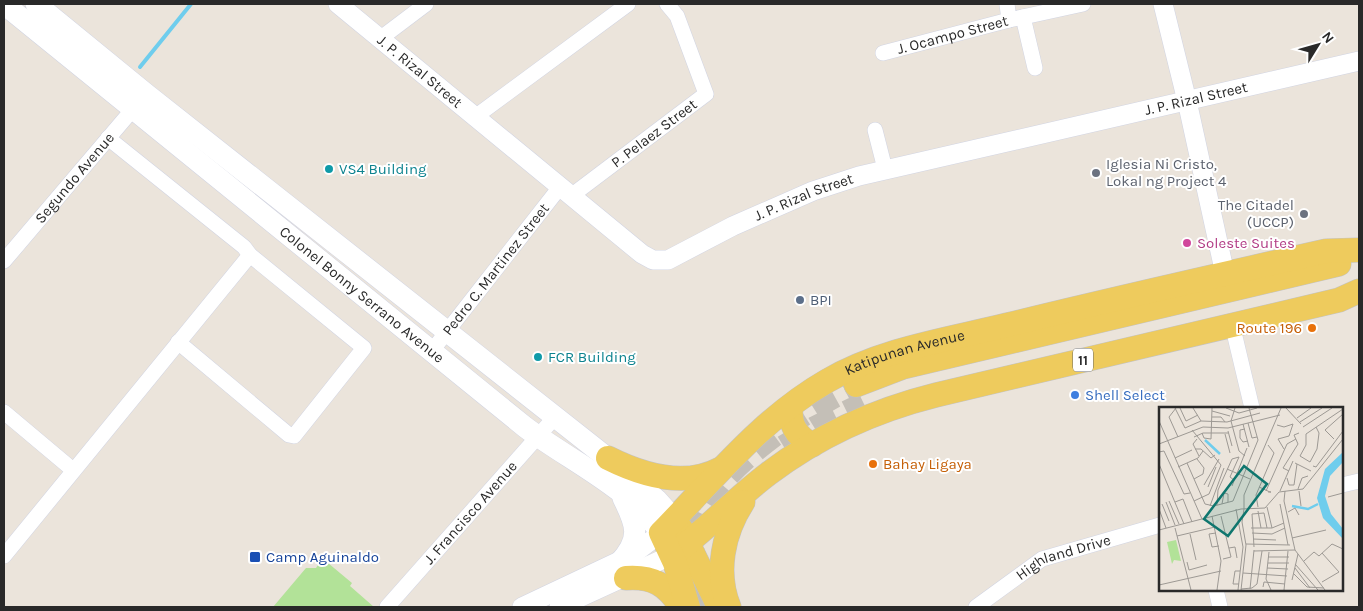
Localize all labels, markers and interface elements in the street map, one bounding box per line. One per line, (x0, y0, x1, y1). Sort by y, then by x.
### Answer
street label: J. Ocampo Street (895, 12, 1010, 58)
north arrow (1293, 20, 1343, 70)
text: N (1318, 28, 1338, 47)
street label: J. P. Rizal Street (374, 31, 466, 112)
street label: J. P. Rizal Street (1143, 78, 1250, 119)
street label: P. Pelaez Street (608, 95, 701, 171)
street label: Segundo Avenue (31, 129, 118, 227)
place label: Iglesia Ni Cristo, Lokal ng Project 4 (1106, 155, 1227, 190)
place label: VS4 Building (339, 160, 427, 178)
marker: VS4 Building (323, 163, 335, 175)
marker: Iglesia Ni Cristo, Lokal ng Project 4 (1090, 167, 1102, 179)
street label: J. P. Rizal Street (751, 169, 856, 225)
place label: The Citadel (UCCP) (1218, 196, 1294, 231)
street label: Pedro C. Martinez Street (438, 199, 553, 339)
marker: The Citadel (UCCP) (1298, 208, 1310, 220)
street label: Colonel Bonny Serrano Avenue (276, 222, 448, 367)
place label: Soleste Suites (1197, 234, 1295, 252)
marker: Soleste Suites (1181, 237, 1193, 249)
place label: BPI (810, 291, 832, 309)
marker: BPI (794, 294, 806, 306)
place label: Route 196 (1236, 319, 1302, 337)
marker: Route 196 (1306, 322, 1318, 334)
street label: Katipunan Avenue (842, 326, 966, 379)
place label: FCR Building (548, 348, 636, 366)
road number: 11 (1073, 348, 1093, 372)
marker: FCR Building (532, 351, 544, 363)
place label: Shell Select (1085, 386, 1165, 404)
marker: Shell Select (1069, 389, 1081, 401)
inset map (1159, 407, 1343, 591)
place label: Bahay Ligaya (883, 455, 972, 473)
street label: J. Francisco Avenue (420, 457, 521, 568)
marker: Bahay Ligaya (867, 458, 879, 470)
street label: Highland Drive (1012, 531, 1113, 584)
place label: Camp Aguinaldo (266, 548, 379, 566)
marker: Camp Aguinaldo (248, 550, 262, 564)

